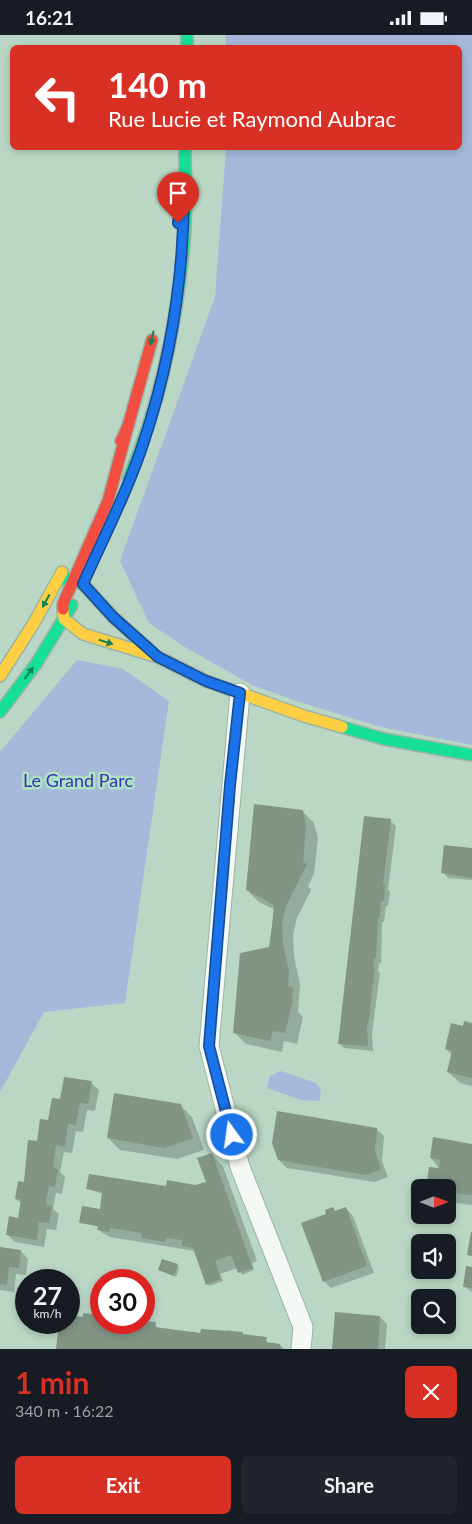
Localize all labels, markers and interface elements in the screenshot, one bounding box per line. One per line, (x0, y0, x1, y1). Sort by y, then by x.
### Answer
text: 16:21 (25, 6, 74, 29)
text: 140 m (108, 63, 207, 105)
icon: left (25, 65, 90, 130)
text: Rue Lucie et Raymond Aubrac (108, 105, 396, 132)
pin (157, 172, 199, 223)
icon: arrive (164, 179, 192, 207)
one-way arrow (148, 330, 156, 346)
one-way arrow (42, 594, 50, 609)
one-way arrow (99, 638, 114, 646)
one-way arrow (24, 666, 34, 680)
park label: Le Grand Parc (23, 769, 133, 791)
position arrow (205, 1108, 257, 1160)
north arrow (411, 1179, 456, 1224)
map controls (411, 1179, 456, 1334)
button: sound (411, 1234, 456, 1279)
speed limit sign: 30 (90, 1269, 155, 1334)
text: 27 (33, 1280, 62, 1310)
button: search (411, 1289, 456, 1334)
text: km/h (33, 1306, 62, 1321)
text: 1 min (15, 1364, 89, 1400)
button: close (405, 1366, 457, 1418)
text: 340 m · 16:22 (15, 1401, 114, 1420)
button: Exit (15, 1456, 231, 1514)
button: Share (241, 1456, 457, 1514)

